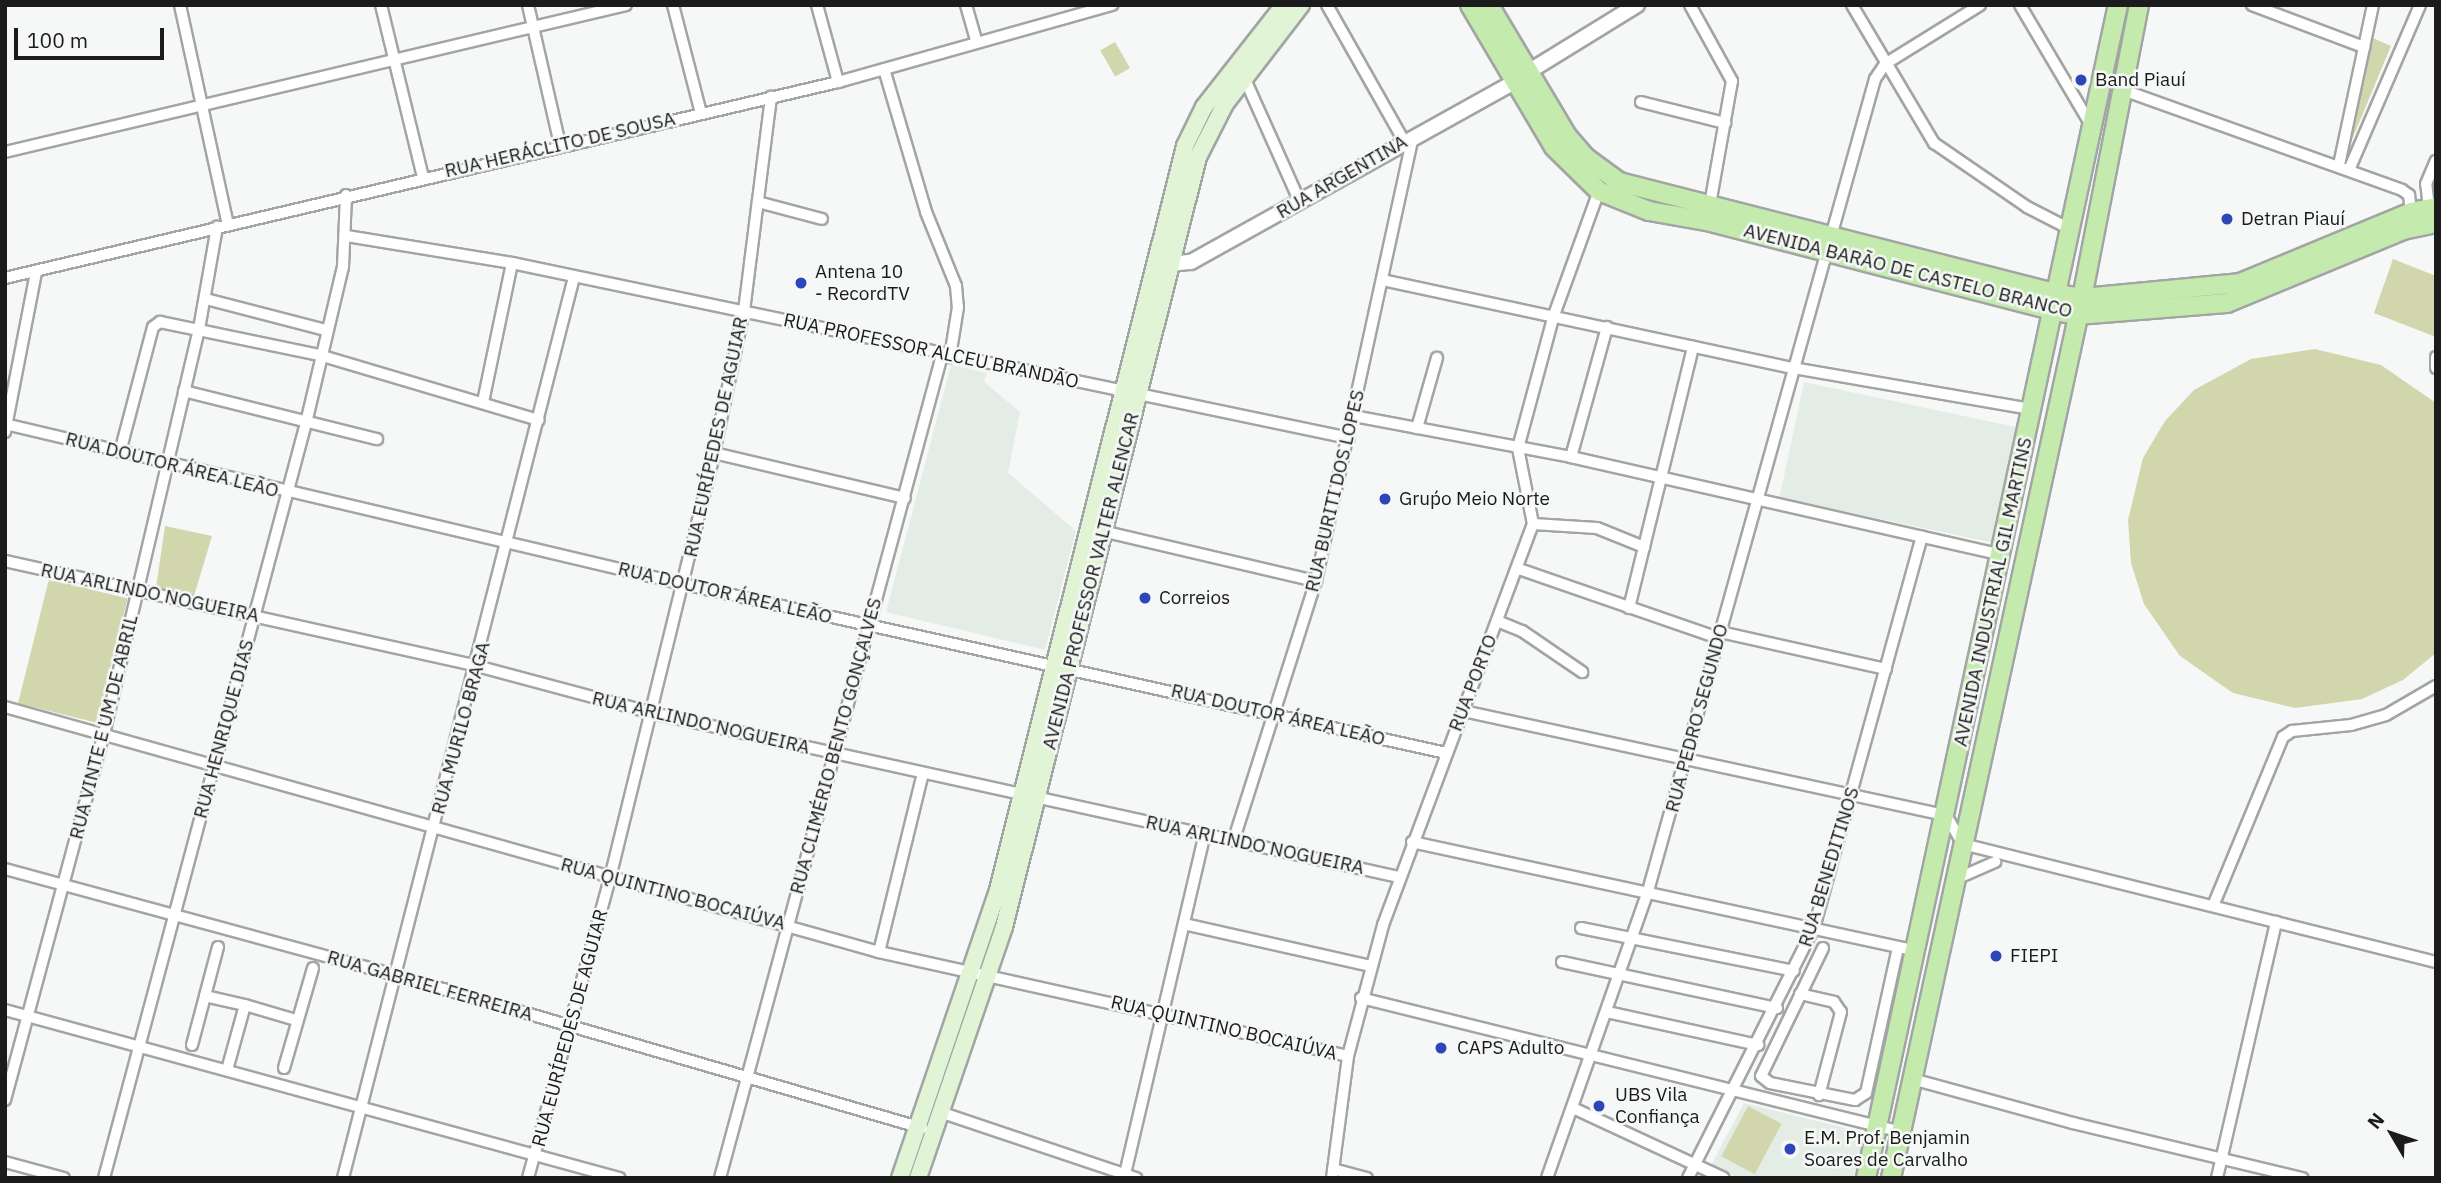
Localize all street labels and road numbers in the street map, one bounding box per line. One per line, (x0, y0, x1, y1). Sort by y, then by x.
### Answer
street label: RUA HERÁCLITO DE SOUSA (443, 107, 677, 183)
street label: RUA ARGENTINA (1273, 130, 1411, 224)
street label: AVENIDA BARÃO DE CASTELO BRANCO (1741, 219, 2075, 323)
street label: RUA PROFESSOR ALCEU BRANDÃO (781, 309, 1081, 393)
street label: RUA EURÍPEDES DE AGUIAR (679, 315, 753, 559)
street label: RUA BURITI DOS LOPES (1301, 388, 1369, 594)
street label: AVENIDA PROFESSOR VALTER ALENCAR (1038, 410, 1144, 752)
street label: RUA DOUTOR ÁREA LEÃO (63, 427, 281, 503)
street label: AVENIDA INDUSTRIAL GIL MARTINS (1949, 435, 2037, 749)
street label: RUA DOUTOR ÁREA LEÃO (616, 557, 834, 629)
street label: RUA ARLINDO NOGUEIRA (39, 559, 261, 627)
street label: RUA CLIMÉRIO BENTO GONÇALVES (785, 595, 887, 897)
street label: RUA VINTE E UM DE ABRIL (65, 612, 143, 842)
street label: RUA PEDRO SEGUNDO (1661, 621, 1733, 815)
street label: RUA PORTO (1444, 631, 1502, 735)
street label: RUA HENRIQUE DIAS (189, 637, 259, 821)
street label: RUA MURILO BRAGA (427, 639, 495, 817)
street label: RUA DOUTOR ÁREA LEÃO (1169, 679, 1387, 751)
street label: RUA ARLINDO NOGUEIRA (590, 687, 812, 759)
street label: RUA BENEDITINOS (1794, 784, 1864, 950)
street label: RUA ARLINDO NOGUEIRA (1144, 811, 1366, 879)
street label: RUA QUINTINO BOCAIÚVA (558, 853, 788, 935)
street label: RUA EURÍPEDES DE AGUIAR (527, 907, 613, 1149)
street label: RUA GABRIEL FERREIRA (325, 946, 535, 1026)
street label: RUA QUINTINO BOCAIÚVA (1109, 991, 1339, 1065)

